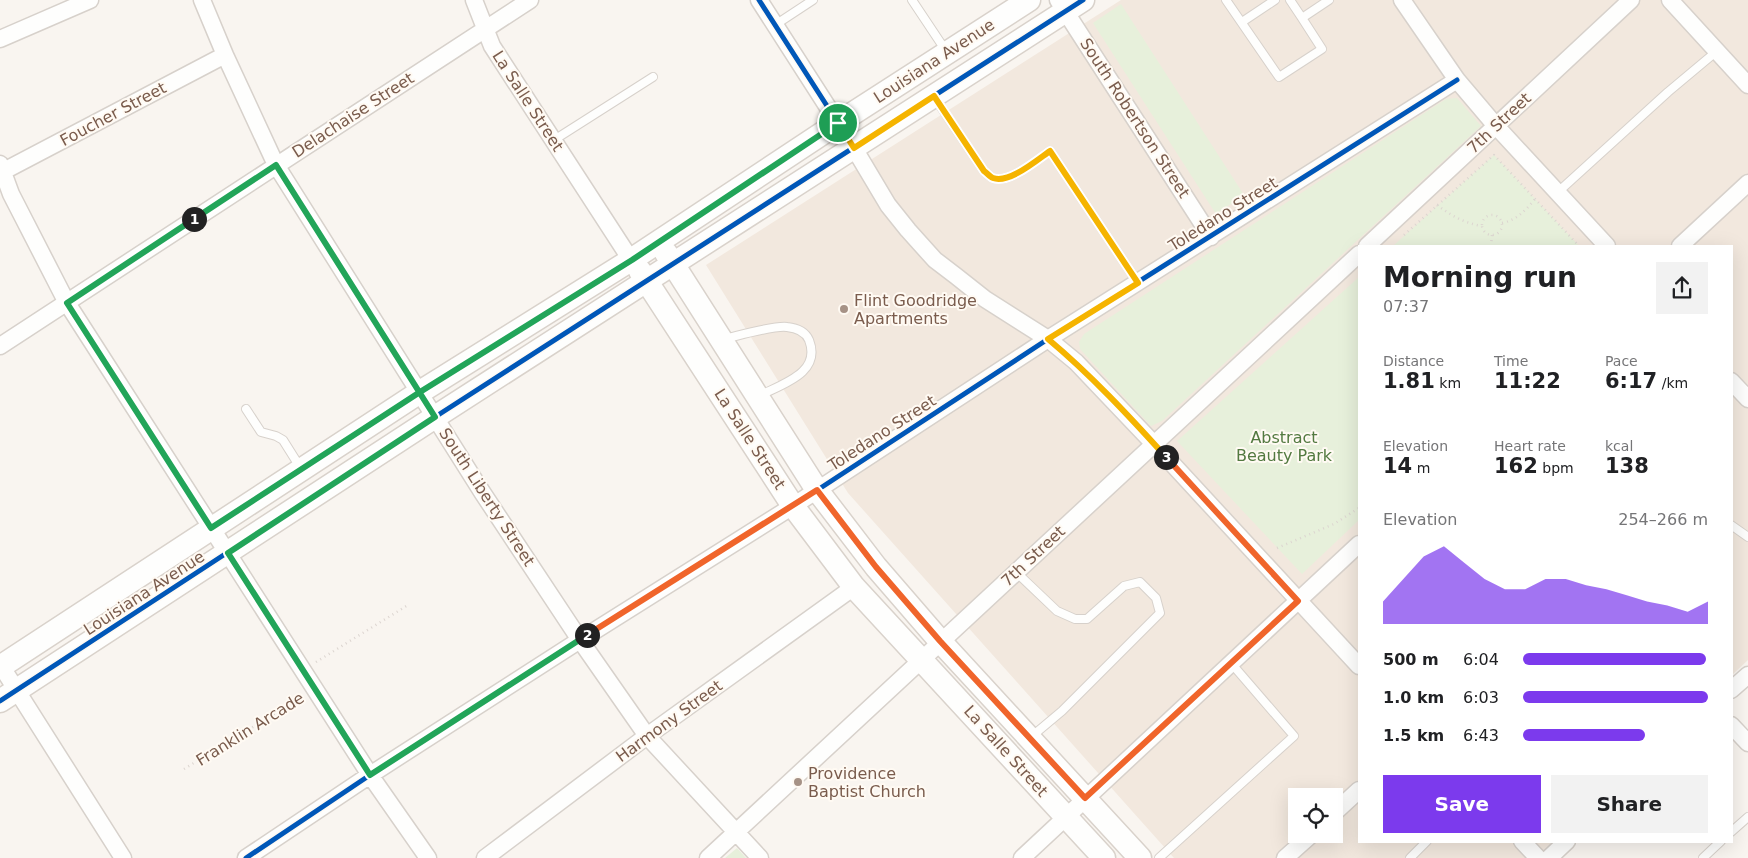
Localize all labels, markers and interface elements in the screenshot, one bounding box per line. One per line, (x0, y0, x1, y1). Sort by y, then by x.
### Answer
street label: Louisiana Avenue (870, 15, 998, 107)
street label: South Robertson Street (1076, 35, 1194, 201)
street label: La Salle Street (488, 47, 568, 155)
street label: Delachaise Street (288, 69, 418, 161)
street label: Foucher Street (57, 78, 169, 150)
street label: 7th Street (1463, 89, 1535, 157)
pin (817, 102, 859, 144)
icon: arrive (824, 109, 852, 137)
street label: Toledano Street (1164, 173, 1281, 256)
pin: 1 (182, 206, 206, 232)
text: 1 (190, 211, 199, 227)
text: Morning run (1383, 261, 1577, 294)
button: share (1656, 262, 1708, 314)
place label: Flint Goodridge Apartments (854, 291, 977, 328)
text: 07:37 (1383, 297, 1429, 316)
marker: Flint Goodridge Apartments (838, 303, 850, 315)
text: Distance (1383, 353, 1444, 369)
text: Time (1494, 353, 1528, 369)
text: Pace (1605, 353, 1638, 369)
text: 1.81 (1383, 369, 1435, 393)
text: 11:22 (1494, 369, 1561, 393)
text: 6:17 (1605, 369, 1657, 393)
text: km (1435, 375, 1461, 391)
text: /km (1657, 375, 1688, 391)
street label: La Salle Street (710, 385, 790, 493)
street label: Toledano Street (824, 391, 939, 475)
street label: South Liberty Street (435, 424, 539, 570)
park label: Abstract Beauty Park (1236, 428, 1333, 465)
text: Elevation (1383, 438, 1448, 454)
text: Heart rate (1494, 438, 1566, 454)
text: kcal (1605, 438, 1633, 454)
pin: 3 (1154, 444, 1178, 470)
text: 3 (1162, 449, 1171, 465)
text: 14 (1383, 454, 1412, 478)
text: 162 (1494, 454, 1538, 478)
text: 138 (1605, 454, 1649, 478)
text: m (1412, 460, 1430, 476)
text: bpm (1538, 460, 1574, 476)
text: Elevation (1383, 510, 1457, 529)
text: 254–266 m (1618, 510, 1708, 529)
street label: 7th Street (997, 522, 1069, 590)
street label: Louisiana Avenue (80, 547, 208, 639)
pin: 2 (574, 622, 600, 648)
text: 2 (583, 627, 592, 643)
text: 500 m (1383, 650, 1439, 669)
text: 6:04 (1463, 650, 1499, 669)
street label: Harmony Street (612, 676, 726, 766)
street label: Franklin Arcade (193, 688, 307, 770)
text: 1.0 km (1383, 688, 1444, 707)
text: 6:03 (1463, 688, 1499, 707)
street label: La Salle Street (960, 701, 1052, 801)
text: 1.5 km (1383, 726, 1444, 745)
text: 6:43 (1463, 726, 1499, 745)
place label: Providence Baptist Church (808, 764, 926, 801)
button: Save (1383, 775, 1541, 833)
button: Share (1551, 775, 1708, 833)
marker: Providence Baptist Church (792, 776, 804, 788)
map controls (1288, 788, 1343, 843)
button: locate (1288, 788, 1343, 843)

